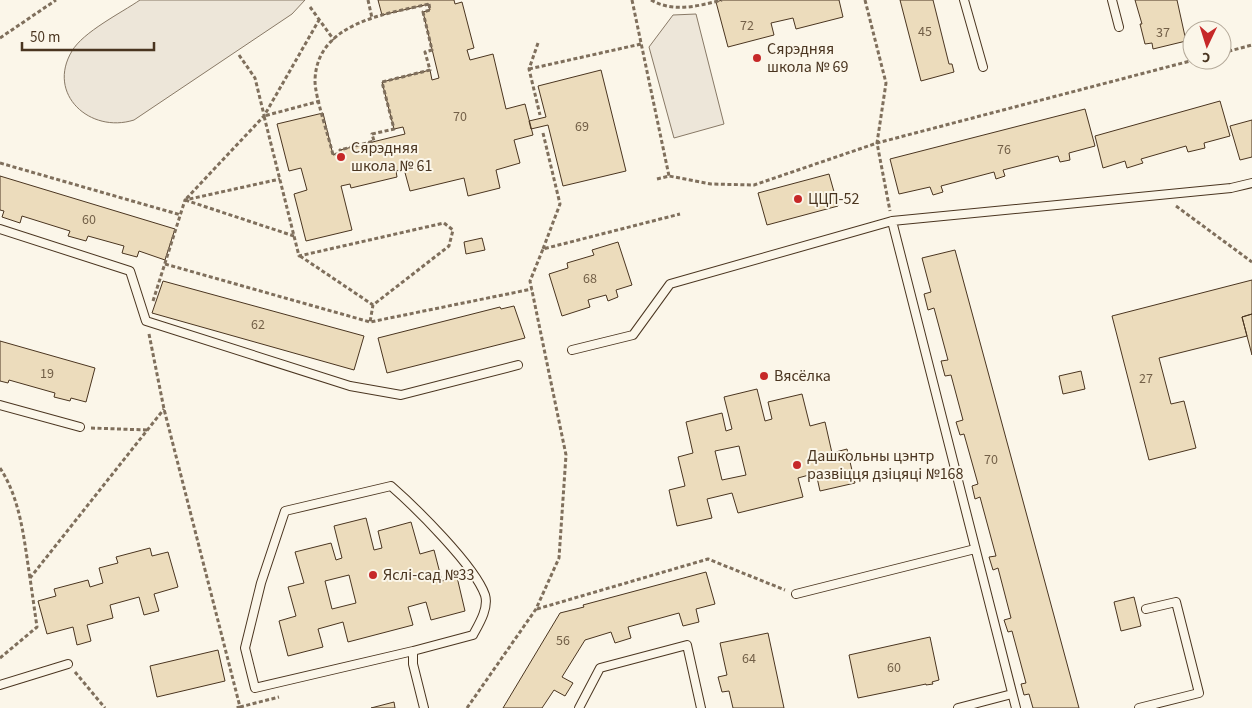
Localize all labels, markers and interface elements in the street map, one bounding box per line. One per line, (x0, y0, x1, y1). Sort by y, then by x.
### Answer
house number: 72 (740, 16, 754, 36)
scale bar (22, 20, 155, 52)
north arrow (1182, 20, 1232, 70)
house number: 45 (918, 22, 932, 42)
house number: 37 (1156, 23, 1170, 43)
text: 50 m (30, 27, 60, 48)
place label: Сярэдняя школа № 69 (767, 38, 848, 78)
text: С (1201, 47, 1211, 67)
marker: Сярэдняя школа № 69 (751, 52, 763, 64)
house number: 70 (453, 107, 467, 127)
house number: 69 (575, 117, 589, 137)
place label: Сярэдняя школа № 61 (351, 137, 432, 177)
house number: 76 (997, 140, 1011, 160)
marker: Сярэдняя школа № 61 (335, 151, 347, 163)
place label: ЦЦП-52 (808, 188, 860, 210)
marker: ЦЦП-52 (792, 193, 804, 205)
house number: 60 (82, 210, 96, 230)
house number: 68 (583, 269, 597, 289)
house number: 62 (251, 315, 265, 335)
house number: 19 (40, 364, 54, 384)
place label: Вясёлка (774, 365, 831, 387)
house number: 27 (1139, 369, 1153, 389)
marker: Вясёлка (758, 370, 770, 382)
place label: Дашкольны цэнтр развіцця дзіцяці №168 (807, 445, 964, 485)
house number: 70 (984, 450, 998, 470)
marker: Дашкольны цэнтр развіцця дзіцяці №168 (791, 459, 803, 471)
place label: Яслі-сад №33 (383, 564, 474, 586)
marker: Яслі-сад №33 (367, 569, 379, 581)
house number: 56 (556, 631, 570, 651)
house number: 64 (742, 649, 756, 669)
house number: 60 (887, 658, 901, 678)

